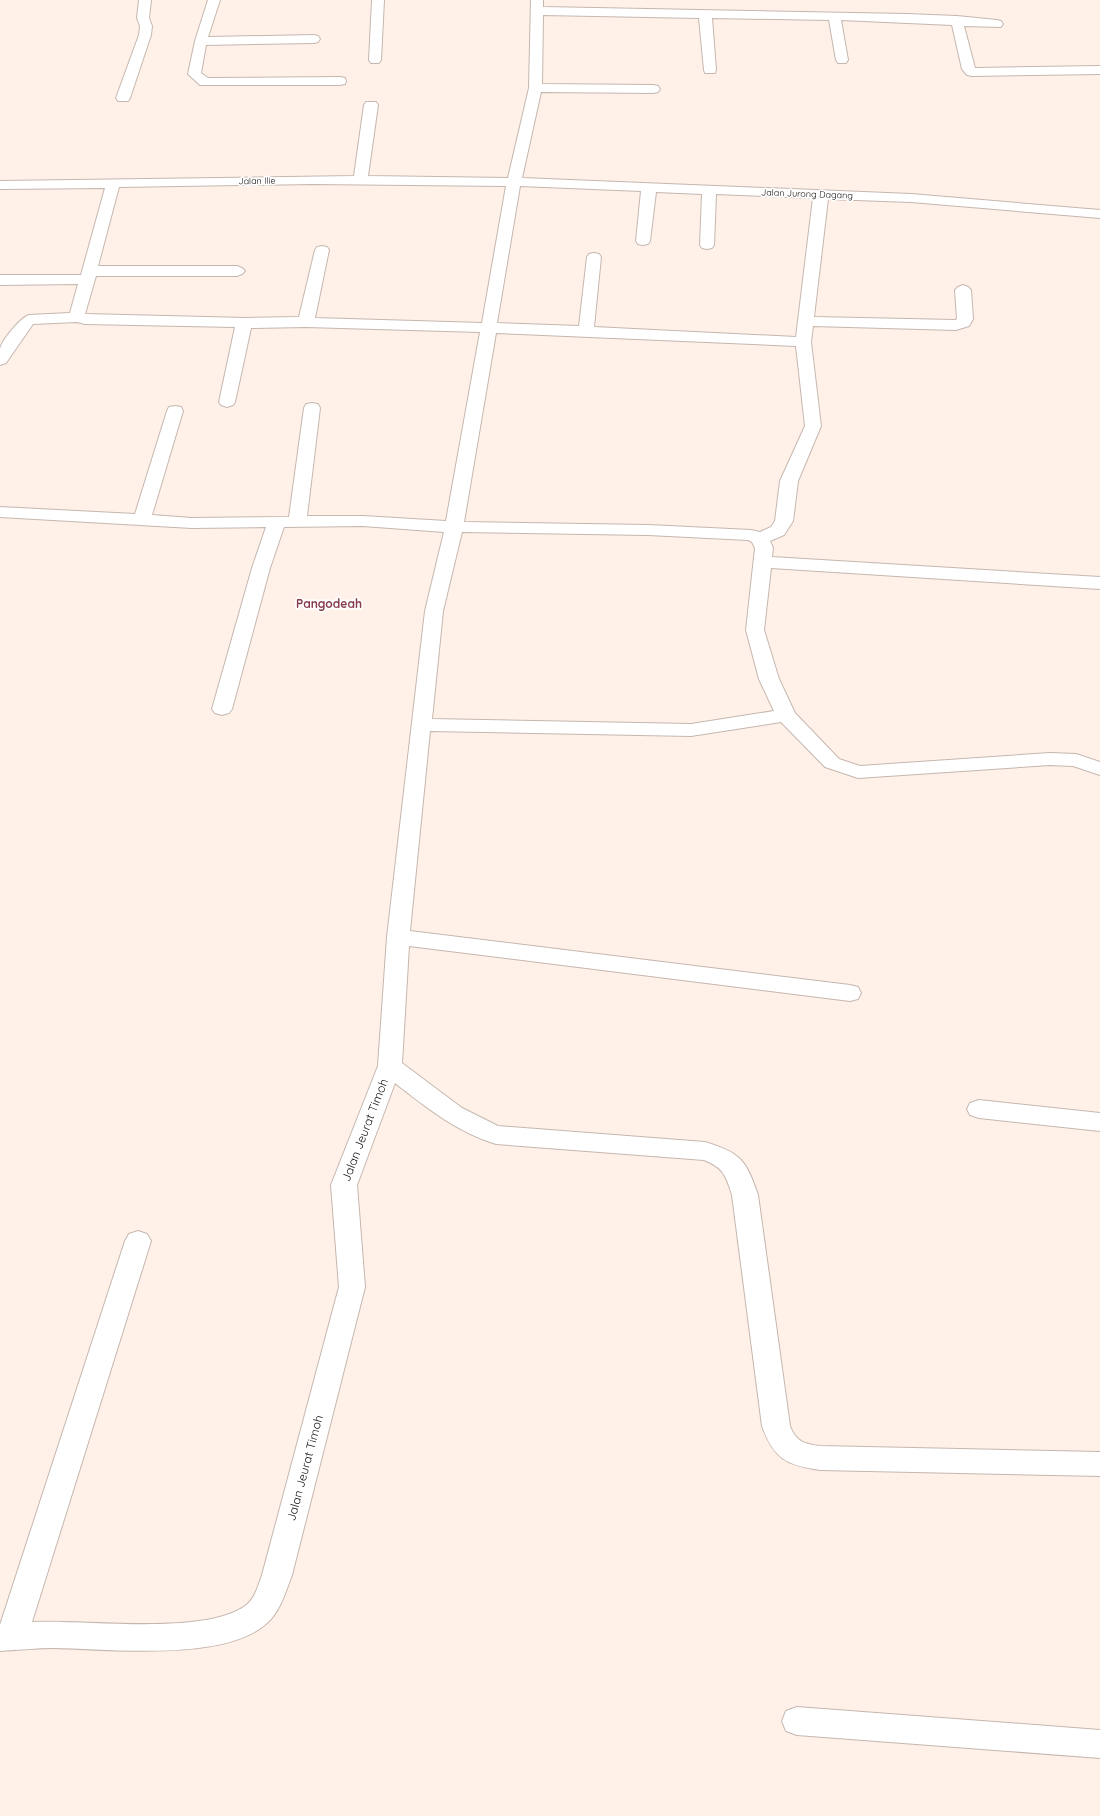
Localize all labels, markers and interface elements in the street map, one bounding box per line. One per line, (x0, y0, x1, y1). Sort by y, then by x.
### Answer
street label: Jalan Ilie (238, 175, 276, 186)
street label: Jalan Jurong Dagang (761, 186, 853, 201)
district label: Pangodeah (296, 596, 362, 611)
street label: Jalan Jeurat Timoh (338, 1076, 391, 1183)
street label: Jalan Jeurat Timoh (283, 1413, 326, 1522)

